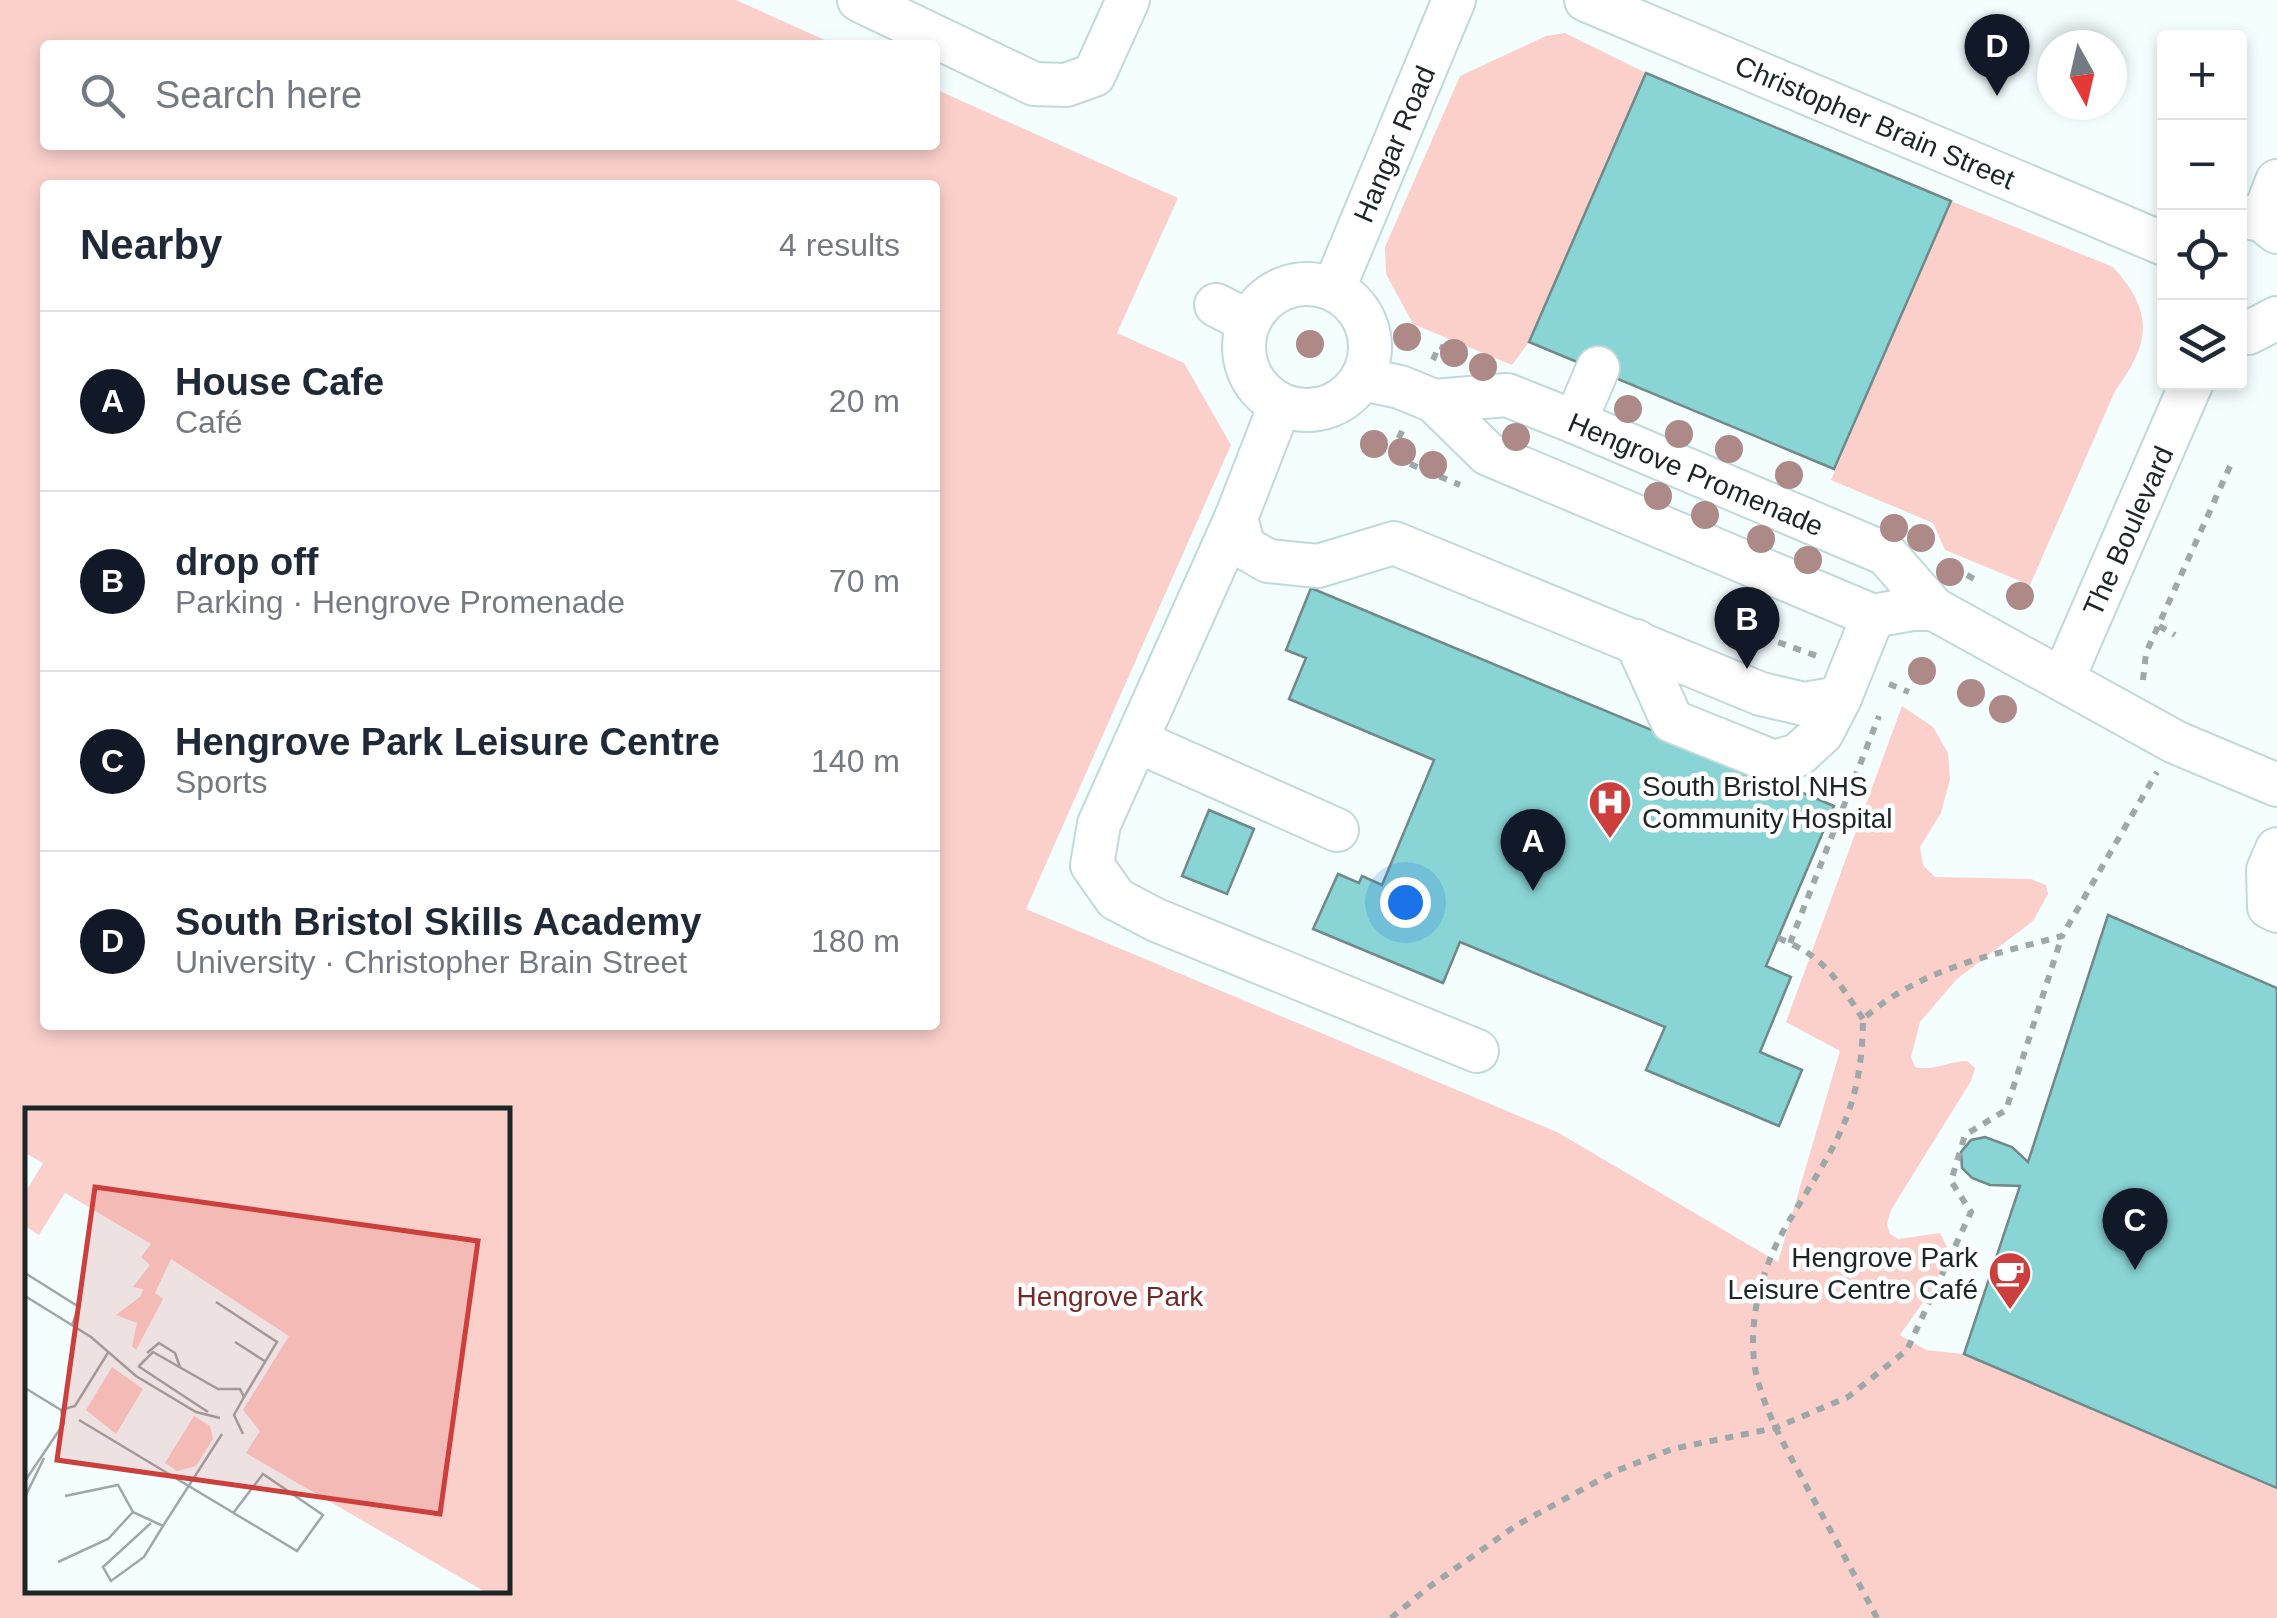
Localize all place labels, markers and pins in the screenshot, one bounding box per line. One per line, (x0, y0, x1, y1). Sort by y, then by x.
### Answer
pin: D (1964, 13, 2030, 96)
pin: B (1714, 586, 1780, 669)
place label: South Bristol NHS Community Hospital (1642, 771, 1893, 834)
hospital icon: South Bristol NHS Community Hospital (1587, 779, 1633, 840)
pin: A (1500, 808, 1566, 891)
pin: C (2102, 1188, 2168, 1270)
place label: Hengrove Park Leisure Centre Café (1727, 1242, 1979, 1305)
cafe icon: Hengrove Park Leisure Centre Café (1987, 1250, 2033, 1311)

